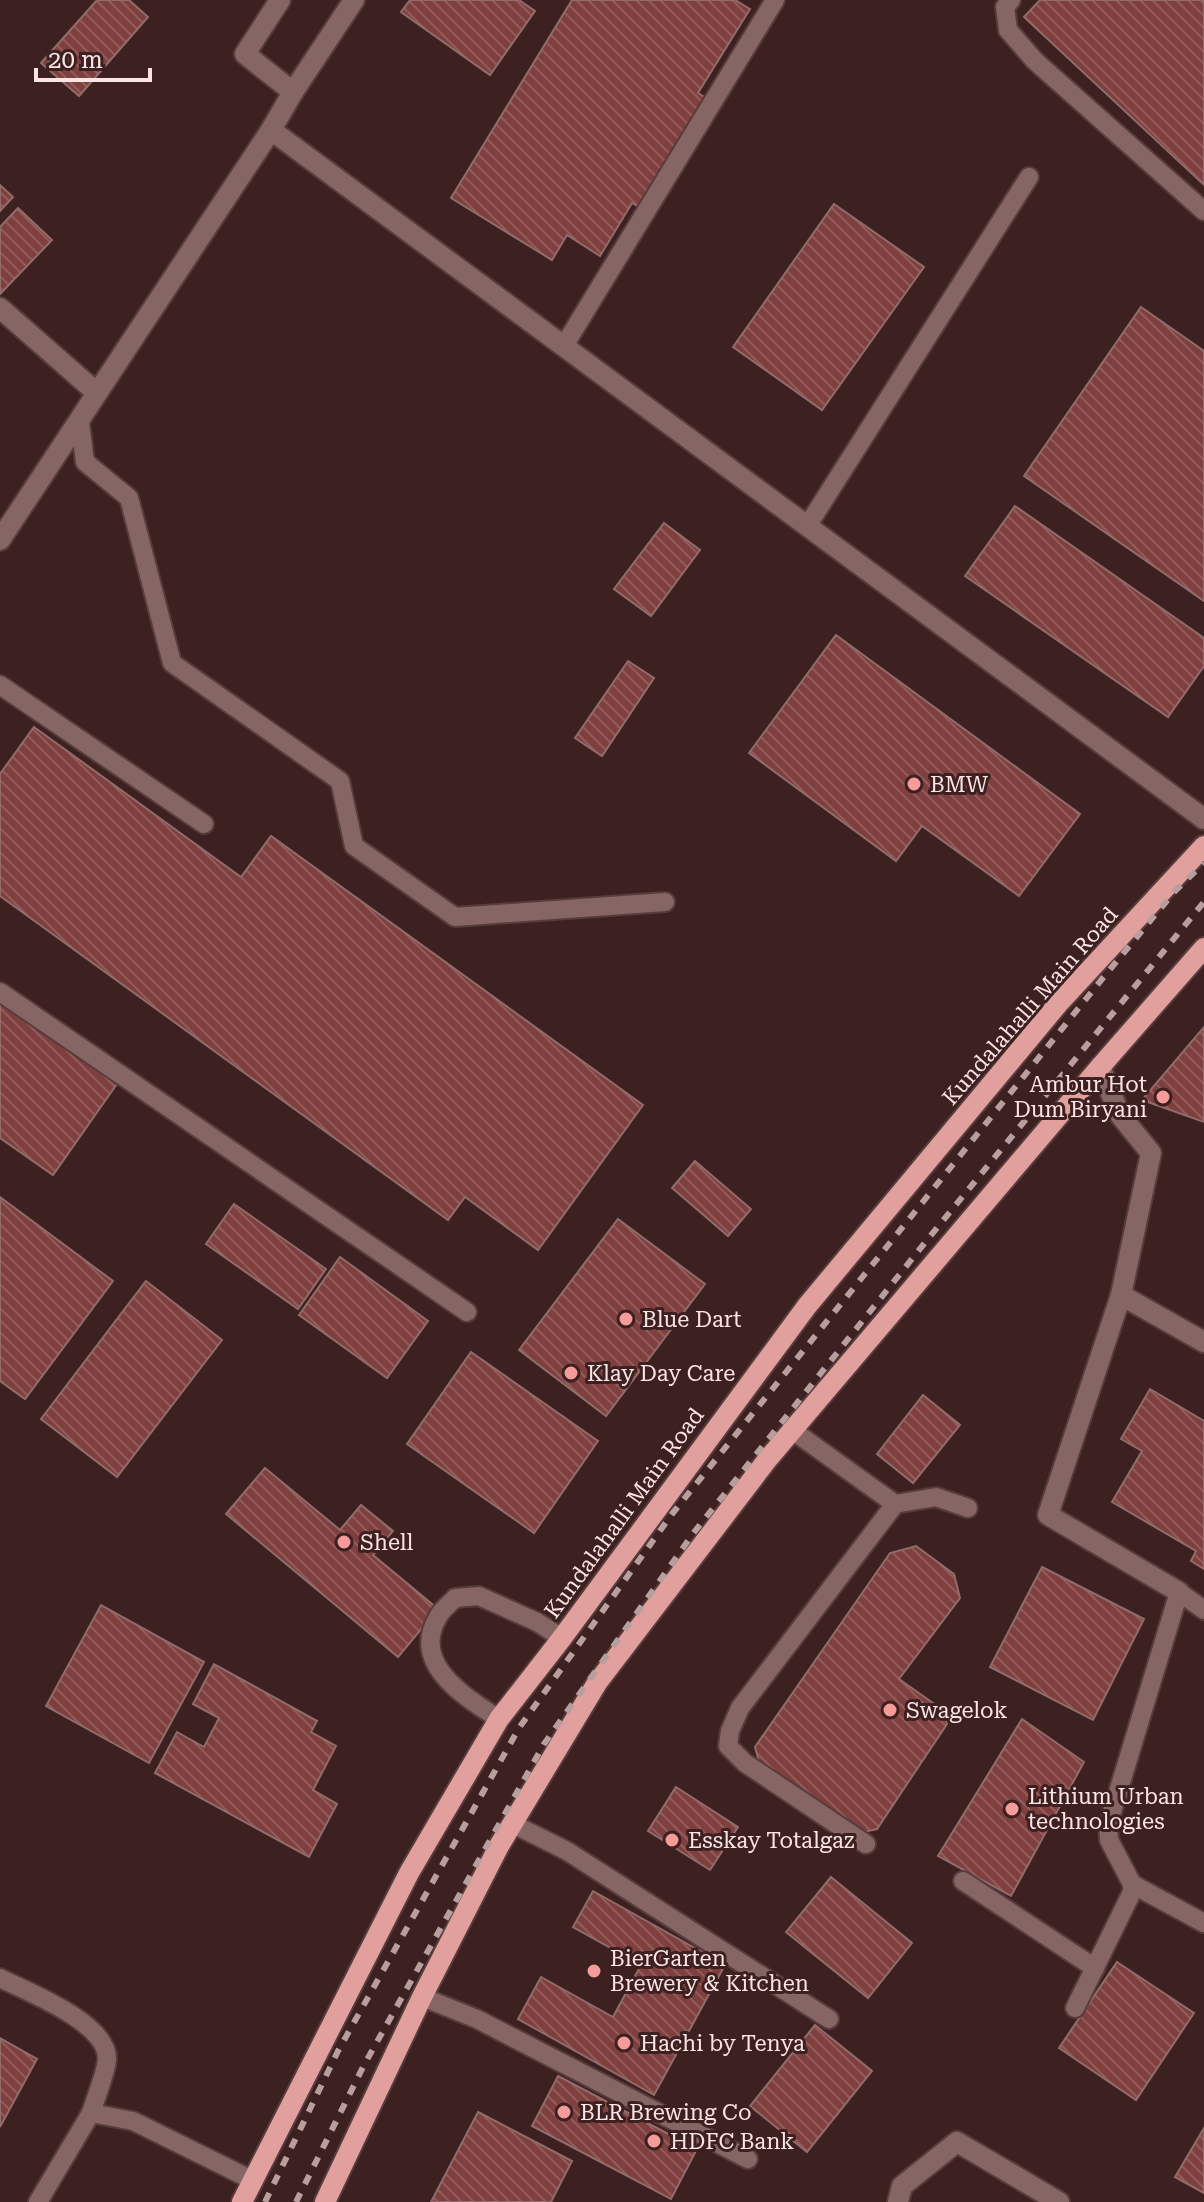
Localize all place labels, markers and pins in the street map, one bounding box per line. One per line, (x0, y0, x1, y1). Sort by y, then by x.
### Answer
place label: BMW (930, 772, 989, 797)
marker: BMW (905, 775, 923, 793)
place label: Ambur Hot Dum Biryani (1014, 1072, 1147, 1122)
marker: Ambur Hot Dum Biryani (1154, 1088, 1172, 1106)
place label: Blue Dart (642, 1307, 741, 1332)
marker: Blue Dart (617, 1310, 635, 1328)
place label: Klay Day Care (587, 1361, 735, 1386)
marker: Klay Day Care (562, 1364, 580, 1382)
place label: Shell (360, 1530, 414, 1555)
marker: Shell (335, 1533, 353, 1551)
place label: Swagelok (906, 1698, 1008, 1723)
marker: Swagelok (881, 1701, 899, 1719)
place label: Lithium Urban technologies (1028, 1784, 1184, 1834)
marker: Lithium Urban technologies (1003, 1800, 1021, 1818)
place label: Esskay Totalgaz (688, 1828, 854, 1853)
marker: Esskay Totalgaz (663, 1831, 681, 1849)
place label: BierGarten Brewery & Kitchen (610, 1946, 809, 1996)
marker: BierGarten Brewery & Kitchen (585, 1962, 603, 1980)
place label: Hachi by Tenya (640, 2031, 805, 2056)
marker: Hachi by Tenya (615, 2034, 633, 2052)
place label: BLR Brewing Co (580, 2100, 751, 2125)
marker: BLR Brewing Co (555, 2103, 573, 2121)
place label: HDFC Bank (670, 2129, 794, 2154)
marker: HDFC Bank (645, 2132, 663, 2150)

